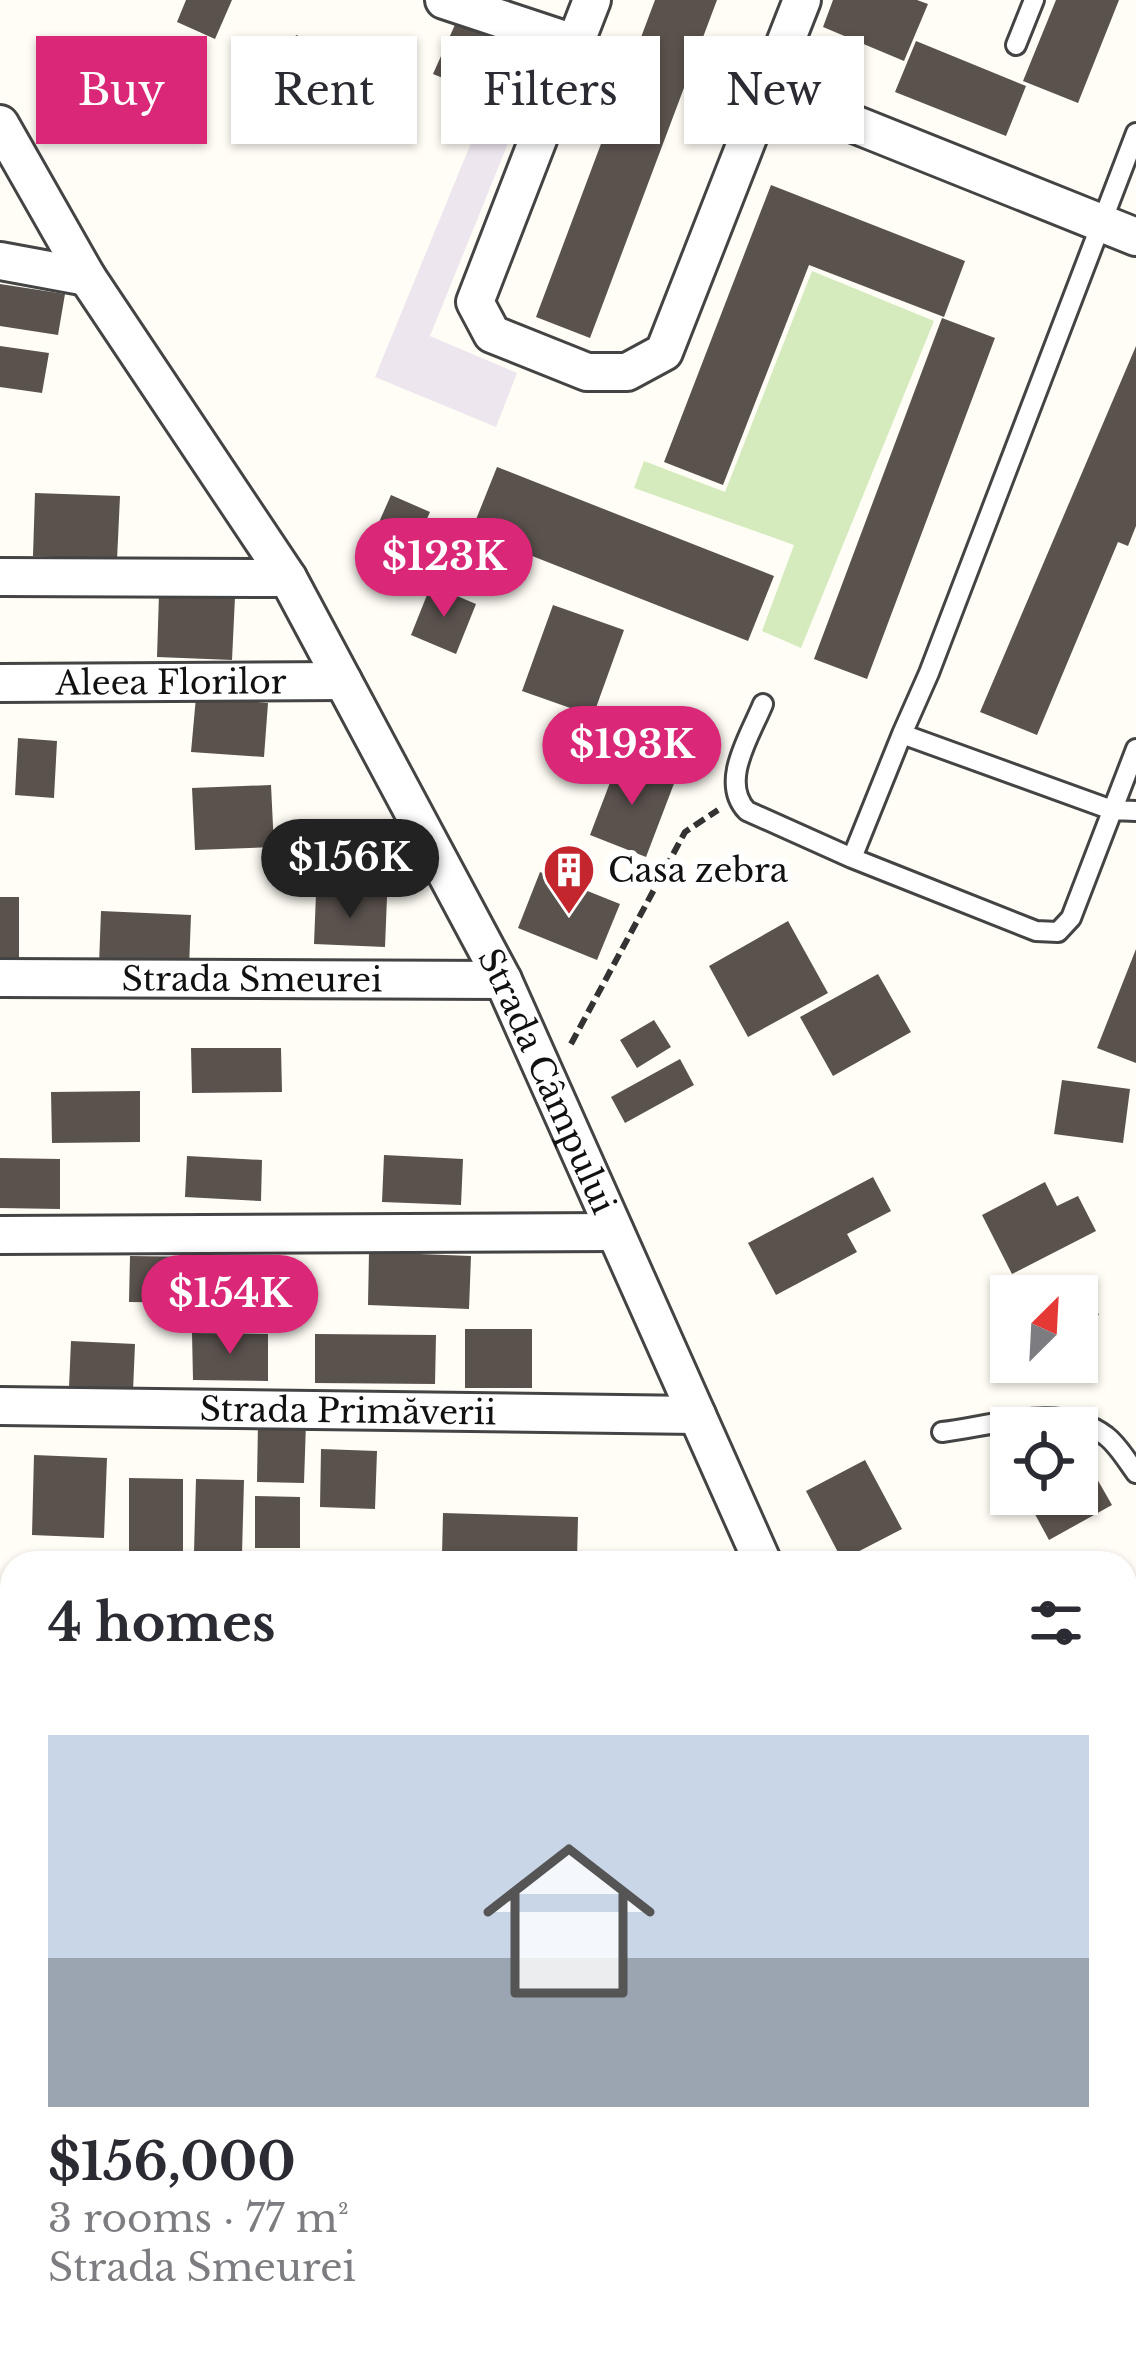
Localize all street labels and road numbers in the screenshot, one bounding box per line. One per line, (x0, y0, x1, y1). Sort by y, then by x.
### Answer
street label: Aleea Florilor (54, 661, 287, 703)
street label: Strada Câmpului (469, 941, 625, 1220)
street label: Strada Smeurei (122, 958, 382, 1000)
street label: Strada Primăverii (199, 1388, 497, 1433)

